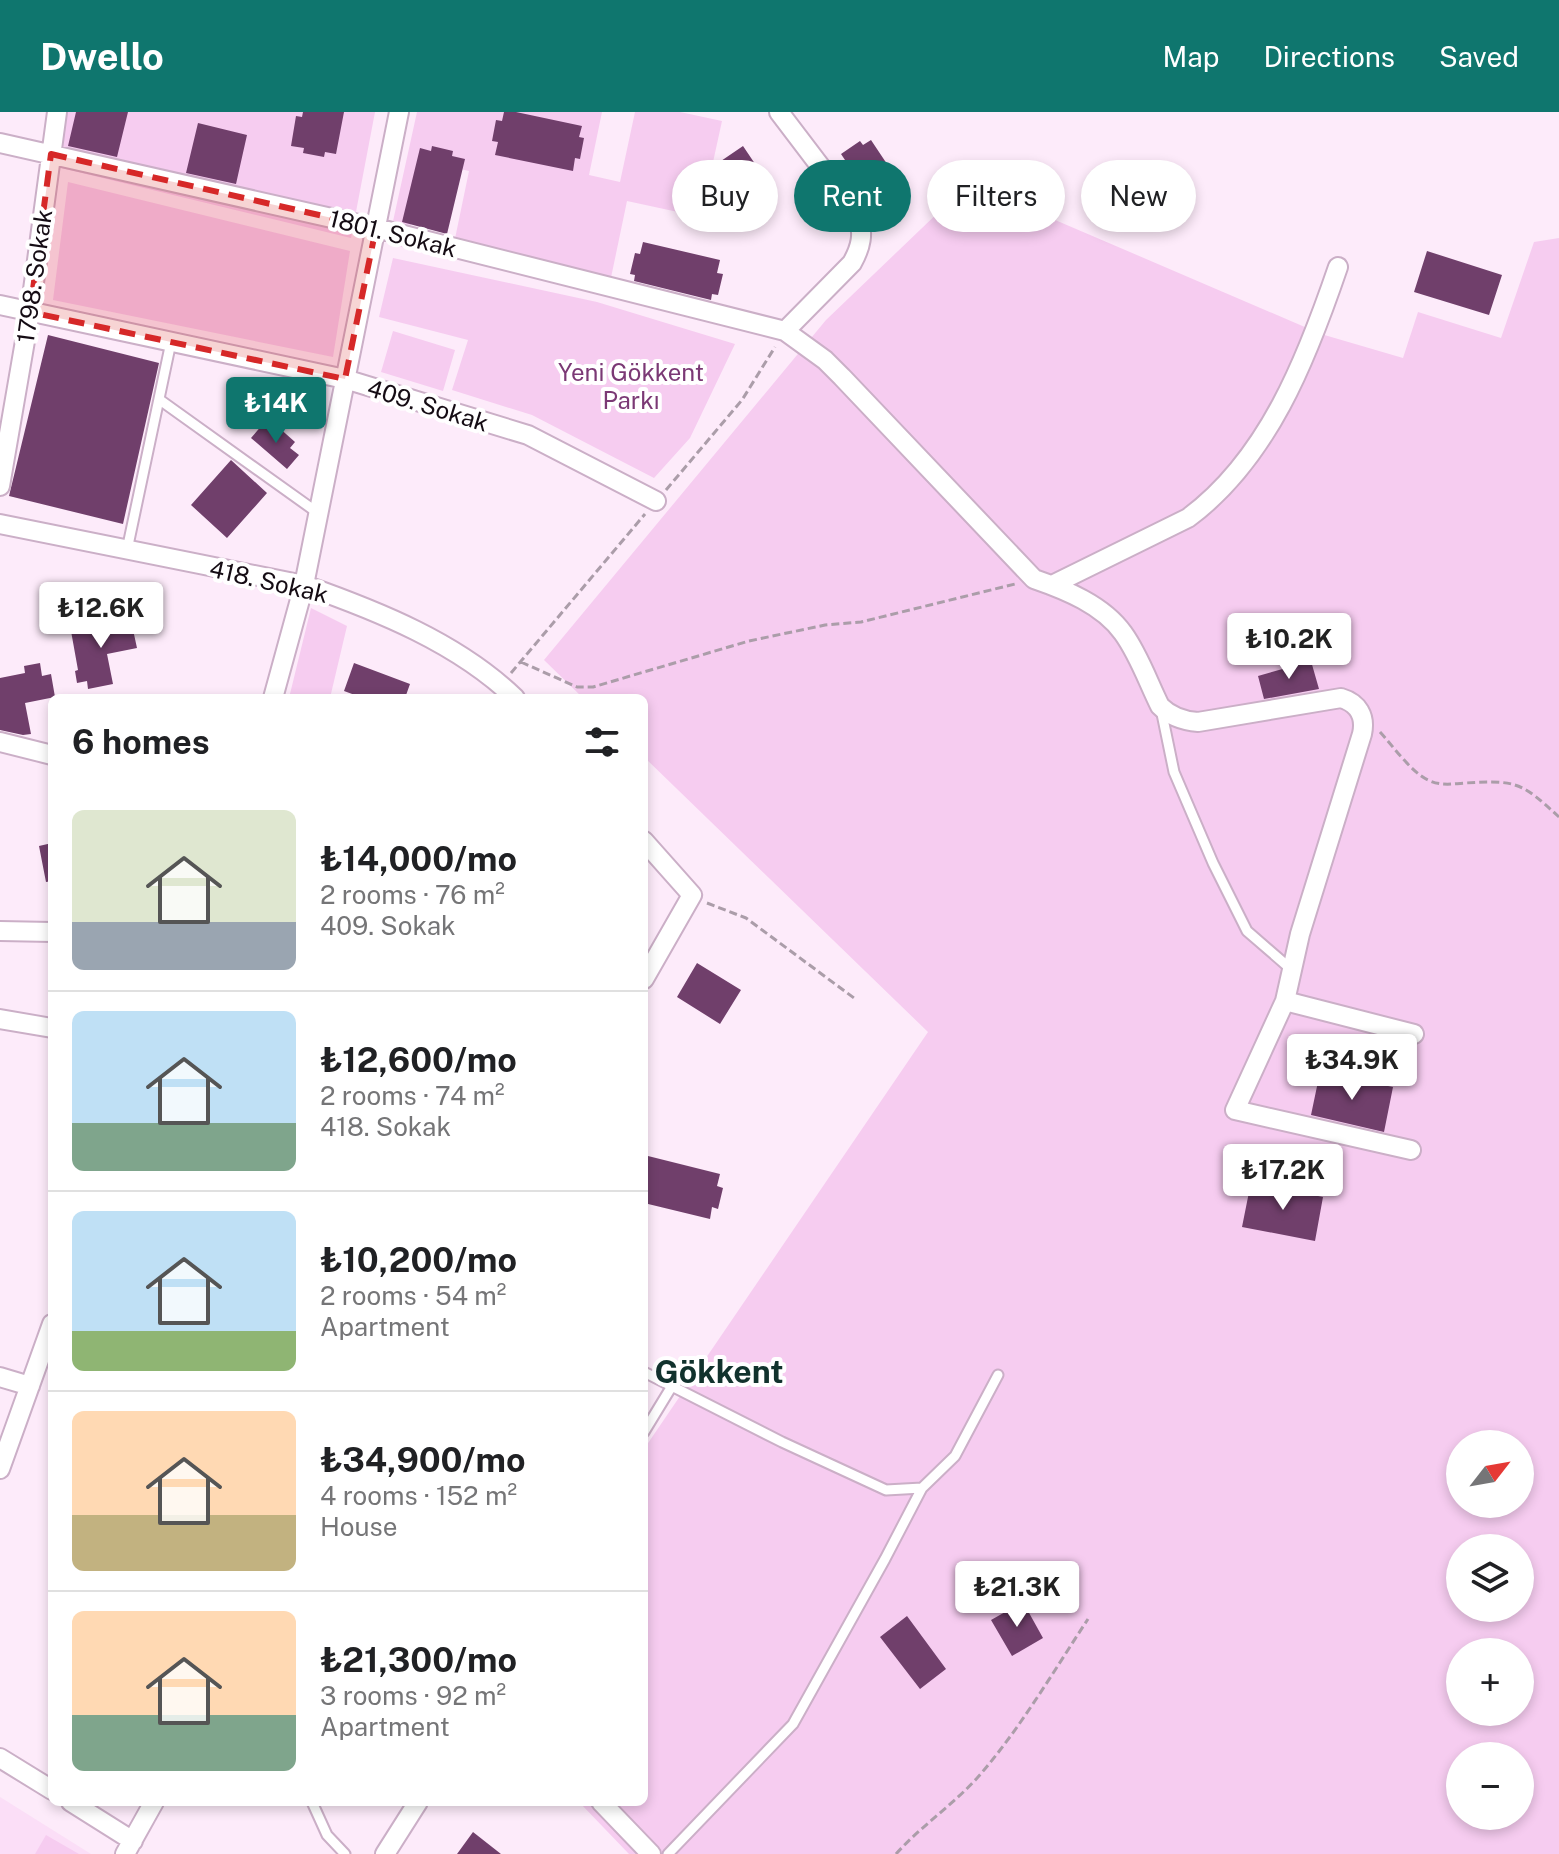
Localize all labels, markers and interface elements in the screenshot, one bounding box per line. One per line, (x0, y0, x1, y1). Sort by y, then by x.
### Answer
text: Dwello (40, 34, 164, 79)
text: Map (1163, 40, 1219, 73)
text: Directions (1263, 40, 1395, 73)
text: Saved (1439, 40, 1519, 73)
chip: Buy (672, 160, 778, 232)
chip: Rent (794, 160, 911, 232)
chip: Filters (927, 160, 1065, 232)
chip: New (1081, 160, 1196, 232)
street label: 1801. Sokak (326, 204, 460, 262)
street label: 1798. Sokak (11, 207, 57, 345)
park label: Yeni Gökkent Parkı (558, 358, 704, 414)
street label: 409. Sokak (364, 373, 492, 437)
pin: ₺14K (229, 377, 323, 445)
text: ₺14K (244, 387, 308, 418)
street label: 418. Sokak (207, 554, 331, 608)
pin: ₺12.6K (36, 582, 166, 650)
text: ₺12.6K (57, 592, 145, 623)
pin: ₺10.2K (1224, 613, 1354, 681)
text: ₺10.2K (1245, 623, 1333, 654)
icon: filters (580, 720, 624, 764)
text: 6 homes (72, 722, 210, 762)
text: ₺14,000/mo (320, 839, 517, 879)
icon: home (136, 842, 232, 938)
text: 2 rooms · 76 m² (320, 879, 505, 910)
text: 409. Sokak (320, 910, 456, 941)
pin: ₺34.9K (1287, 1034, 1417, 1102)
text: ₺12,600/mo (320, 1040, 517, 1080)
icon: home (136, 1043, 232, 1139)
text: ₺34.9K (1305, 1044, 1399, 1075)
text: 2 rooms · 74 m² (320, 1080, 505, 1111)
text: 418. Sokak (320, 1111, 451, 1142)
pin: ₺17.2K (1218, 1144, 1348, 1212)
text: ₺17.2K (1241, 1154, 1325, 1185)
text: ₺10,200/mo (320, 1240, 517, 1280)
icon: home (136, 1243, 232, 1339)
text: 2 rooms · 54 m² (320, 1280, 506, 1311)
text: Apartment (320, 1311, 450, 1342)
district label: Gökkent (654, 1353, 784, 1390)
north arrow (1446, 1430, 1534, 1518)
map controls (1446, 1430, 1534, 1830)
text: ₺34,900/mo (320, 1440, 526, 1480)
icon: home (136, 1443, 232, 1539)
text: 4 rooms · 152 m² (320, 1480, 517, 1511)
text: House (320, 1511, 397, 1542)
button: layers (1446, 1534, 1534, 1622)
pin: ₺21.3K (952, 1561, 1082, 1629)
text: ₺21.3K (973, 1571, 1061, 1602)
button: + (1446, 1638, 1534, 1726)
text: ₺21,300/mo (320, 1640, 517, 1680)
icon: home (136, 1643, 232, 1739)
text: 3 rooms · 92 m² (320, 1680, 506, 1711)
text: Apartment (320, 1711, 450, 1742)
button: − (1446, 1742, 1534, 1830)

